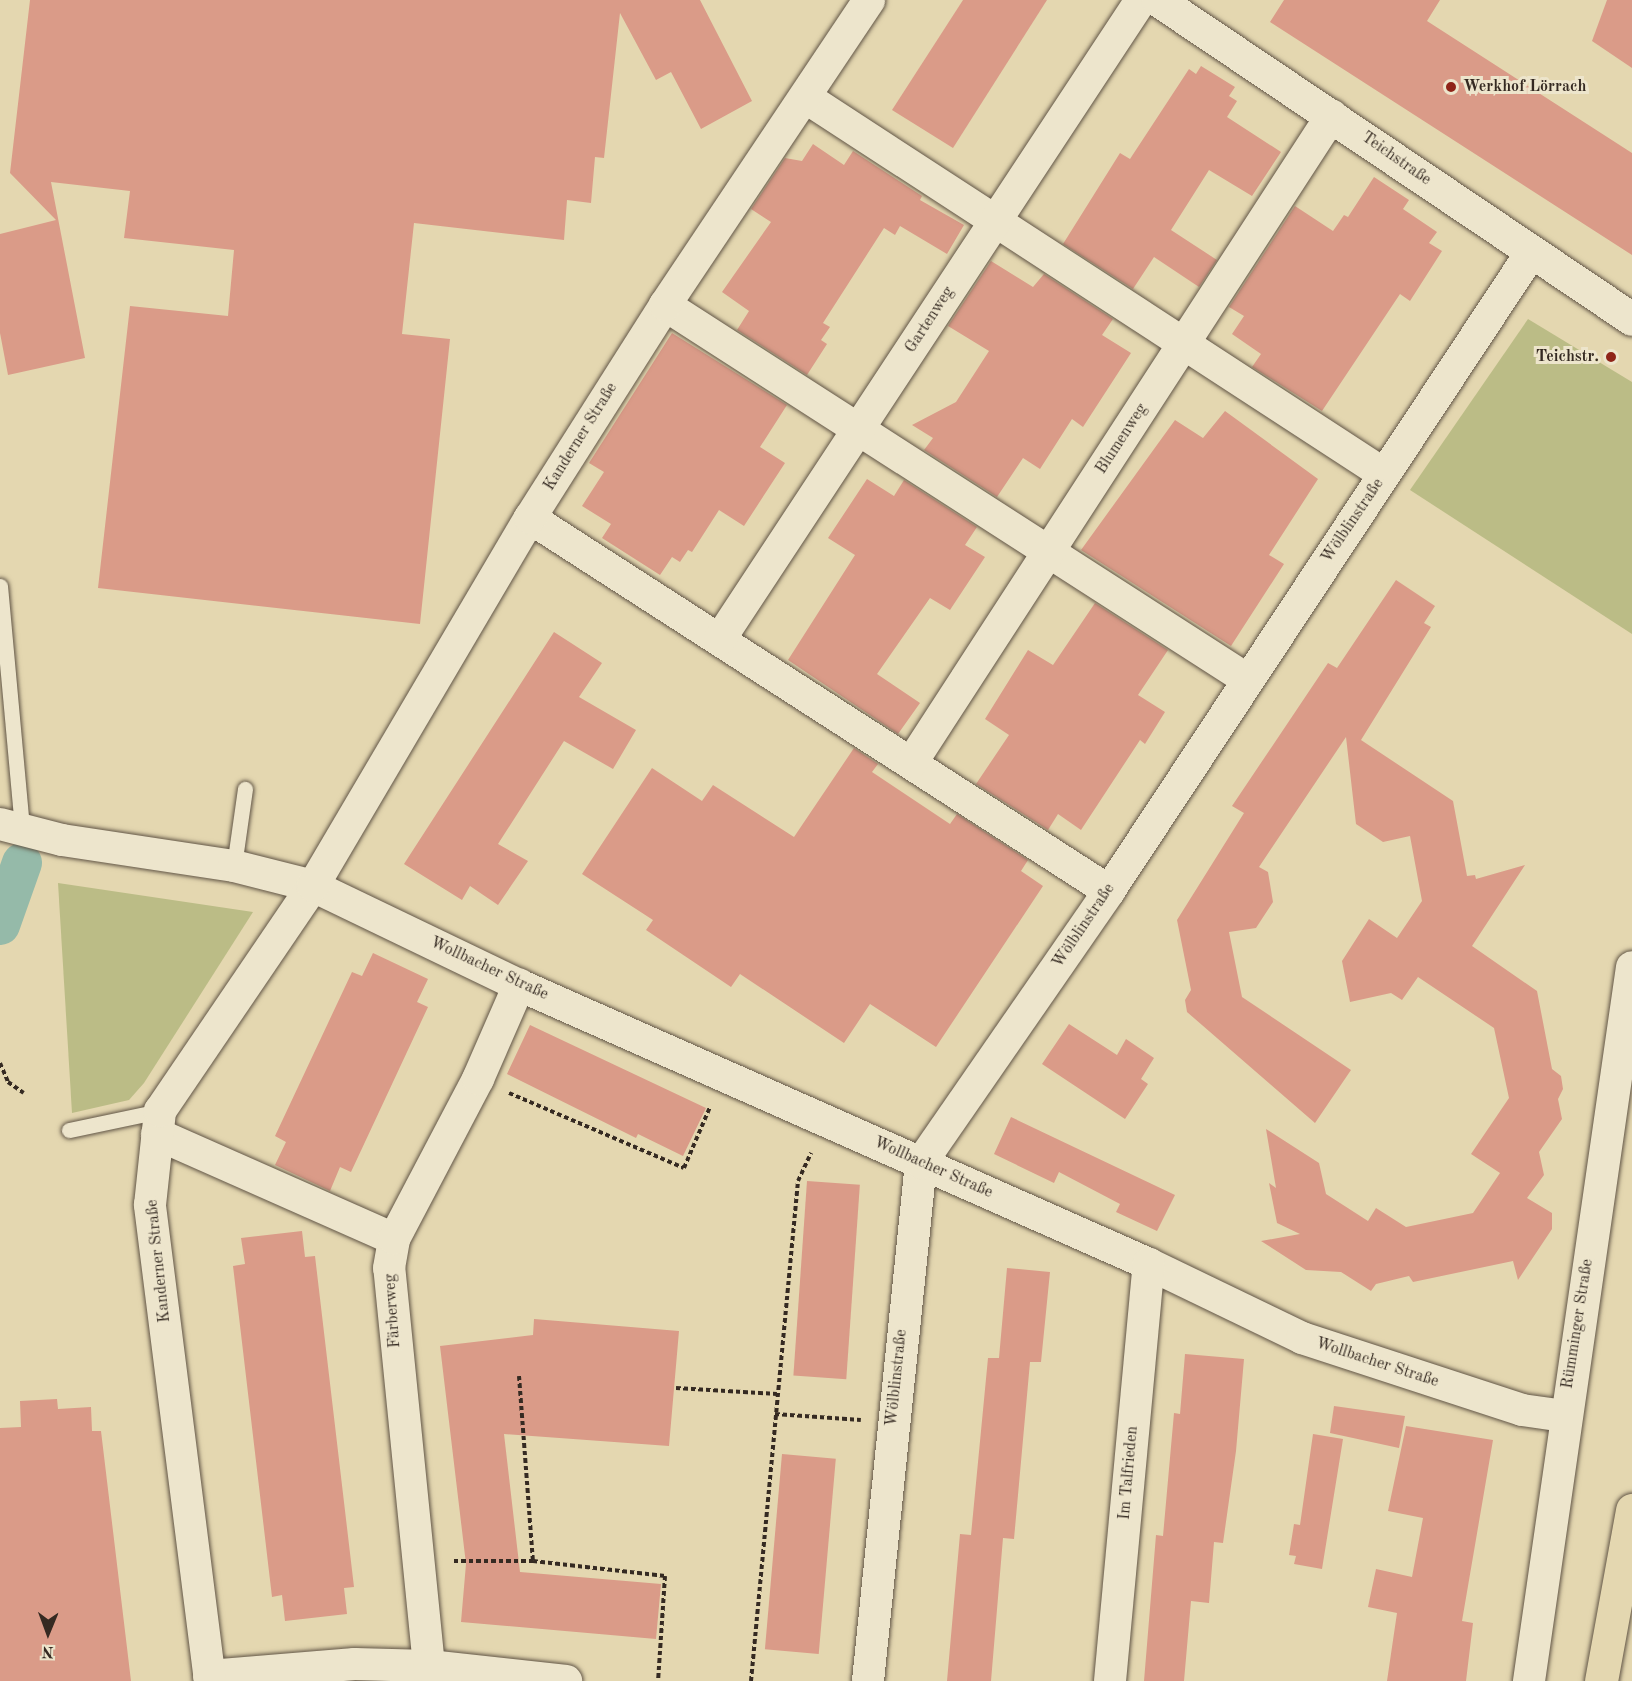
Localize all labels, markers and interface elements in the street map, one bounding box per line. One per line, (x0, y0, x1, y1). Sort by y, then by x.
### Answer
place label: Werkhof Lörrach (1463, 77, 1586, 97)
marker: Werkhof Lörrach (1444, 80, 1458, 94)
street label: Teichstraße (1358, 128, 1434, 190)
street label: Gartenweg (901, 283, 959, 357)
place label: Teichstr. (1536, 347, 1599, 367)
marker: Teichstr. (1604, 350, 1618, 364)
street label: Kanderner Straße (540, 379, 622, 495)
street label: Blumenweg (1092, 400, 1152, 478)
street label: Wölblinstraße (1318, 475, 1388, 567)
street label: Wölblinstraße (1049, 880, 1119, 972)
street label: Wollbacher Straße (427, 933, 551, 1005)
street label: Wollbacher Straße (871, 1133, 995, 1203)
street label: Kanderner Straße (143, 1198, 175, 1324)
street label: Rümminger Straße (1558, 1258, 1598, 1390)
street label: Färberweg (381, 1273, 405, 1349)
street label: Wölblinstraße (882, 1328, 912, 1428)
street label: Wollbacher Straße (1313, 1334, 1441, 1392)
street label: Im Talfrieden (1115, 1425, 1143, 1521)
north arrow (18, 1603, 78, 1663)
text: N (41, 1643, 54, 1659)

